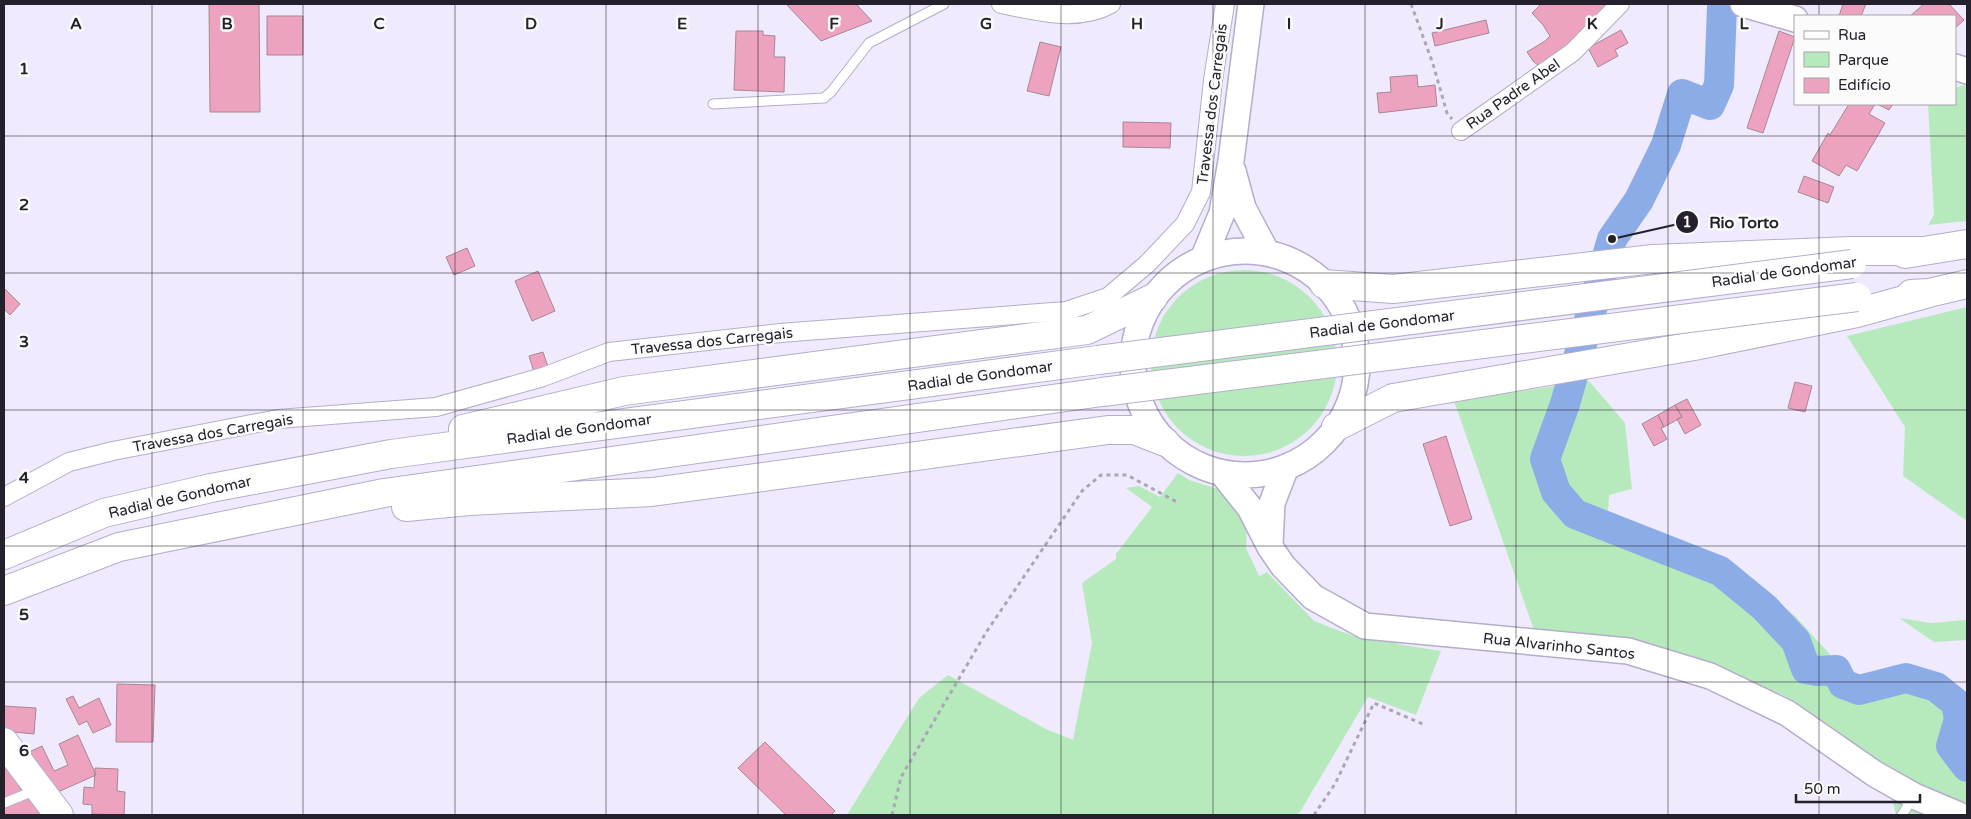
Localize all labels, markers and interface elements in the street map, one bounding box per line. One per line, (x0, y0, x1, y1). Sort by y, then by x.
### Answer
text: A (70, 14, 82, 34)
text: B (221, 14, 233, 34)
text: C (373, 14, 385, 34)
text: D (525, 14, 537, 34)
text: E (677, 14, 687, 34)
text: F (829, 14, 839, 34)
text: G (980, 14, 992, 34)
text: H (1131, 14, 1143, 34)
text: I (1287, 14, 1291, 34)
text: J (1435, 14, 1444, 34)
text: K (1587, 14, 1598, 34)
text: L (1739, 14, 1749, 34)
legend (1794, 15, 1956, 105)
street label: Travessa dos Carregais (1193, 22, 1231, 186)
text: Rua (1838, 26, 1866, 44)
text: Parque (1838, 51, 1889, 69)
street label: Rua Padre Abel (1463, 55, 1563, 133)
text: 1 (19, 59, 29, 79)
text: Edifício (1838, 76, 1891, 94)
text: 2 (19, 195, 29, 215)
callout: Rio Torto (1674, 206, 1789, 237)
text: 1 (1682, 213, 1692, 231)
text: Rio Torto (1709, 213, 1779, 233)
street label: Radial de Gondomar (1710, 253, 1858, 291)
street label: Radial de Gondomar (1308, 306, 1456, 342)
street label: Travessa dos Carregais (630, 324, 794, 358)
text: 3 (19, 332, 29, 352)
street label: Radial de Gondomar (906, 357, 1054, 395)
street label: Travessa dos Carregais (131, 410, 295, 456)
street label: Radial de Gondomar (505, 410, 653, 448)
text: 4 (19, 468, 29, 488)
street label: Radial de Gondomar (107, 472, 254, 522)
text: 5 (19, 605, 29, 625)
street label: Rua Alvarinho Santos (1482, 629, 1636, 663)
text: 6 (19, 741, 29, 761)
scale bar (1796, 772, 1920, 804)
text: 50 m (1804, 780, 1841, 798)

